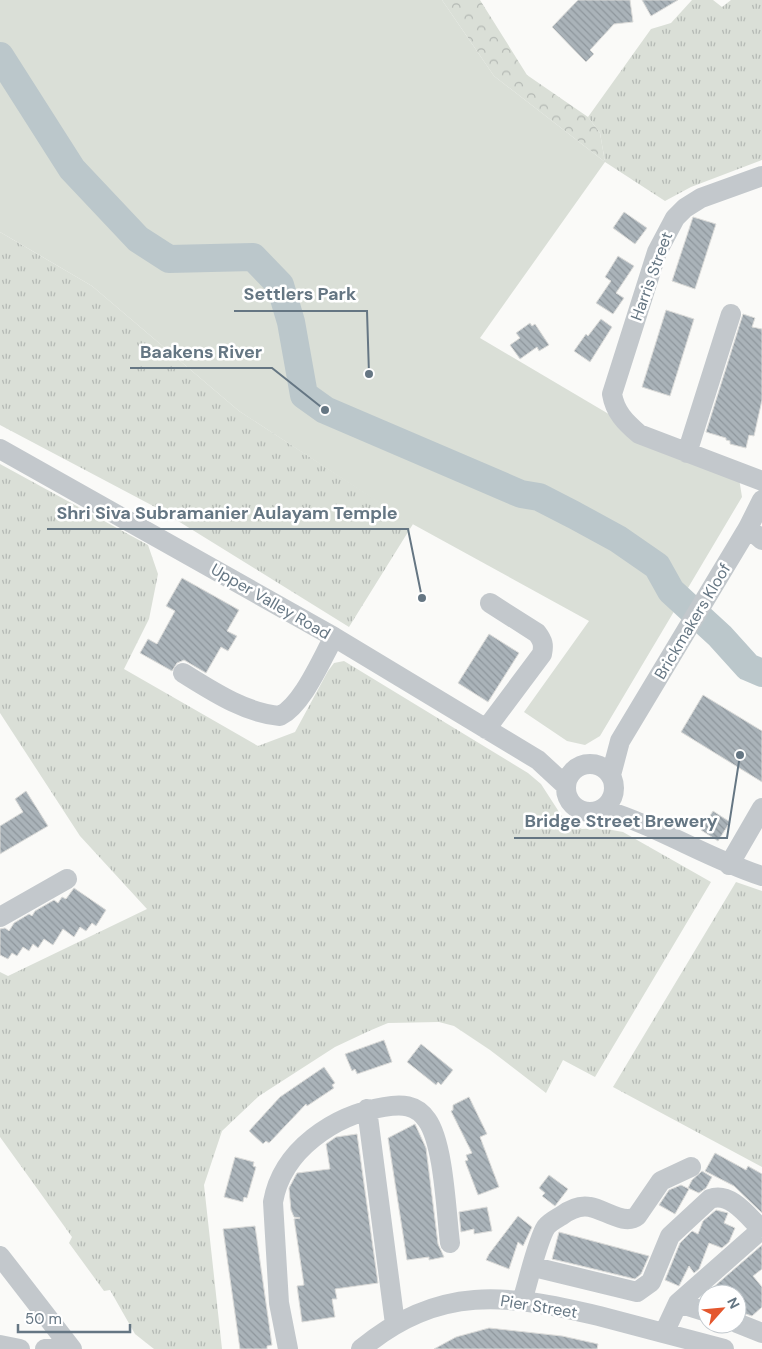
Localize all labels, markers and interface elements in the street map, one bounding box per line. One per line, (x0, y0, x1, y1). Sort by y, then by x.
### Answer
street label: Harris Street (626, 229, 677, 323)
callout: Settlers Park (234, 278, 367, 311)
text: Settlers Park (244, 282, 357, 306)
callout: Baakens River (130, 335, 272, 368)
text: Baakens River (140, 340, 262, 364)
callout: Shri Siva Subramanier Aulayam Temple (47, 496, 408, 529)
text: Shri Siva Subramanier Aulayam Temple (56, 501, 398, 525)
street label: Upper Valley Road (207, 559, 334, 644)
street label: Brickmakers Kloof (650, 559, 735, 683)
callout: Bridge Street Brewery (514, 805, 727, 838)
text: Bridge Street Brewery (524, 809, 718, 833)
north arrow (697, 1284, 747, 1334)
street label: Pier Street (499, 1290, 579, 1323)
text: N (723, 1294, 744, 1312)
scale bar (18, 1302, 130, 1334)
text: 50 m (25, 1309, 62, 1329)

